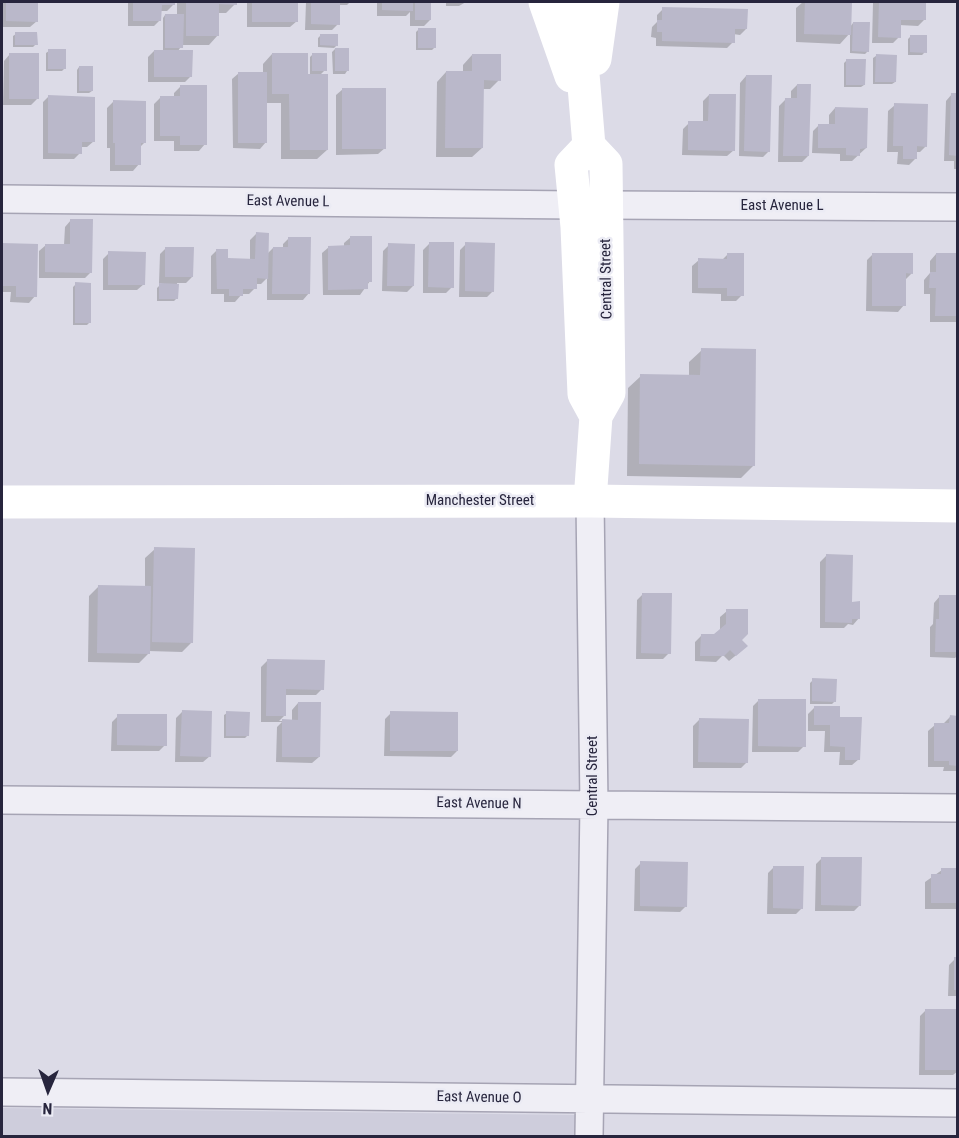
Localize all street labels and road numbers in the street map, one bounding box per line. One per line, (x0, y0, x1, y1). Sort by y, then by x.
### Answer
street label: East Avenue L (246, 192, 330, 212)
street label: East Avenue L (740, 197, 824, 215)
street label: Central Street (597, 238, 617, 320)
street label: Manchester Street (426, 492, 534, 510)
street label: Central Street (584, 736, 602, 816)
street label: East Avenue N (436, 794, 522, 814)
street label: East Avenue O (436, 1088, 522, 1108)

